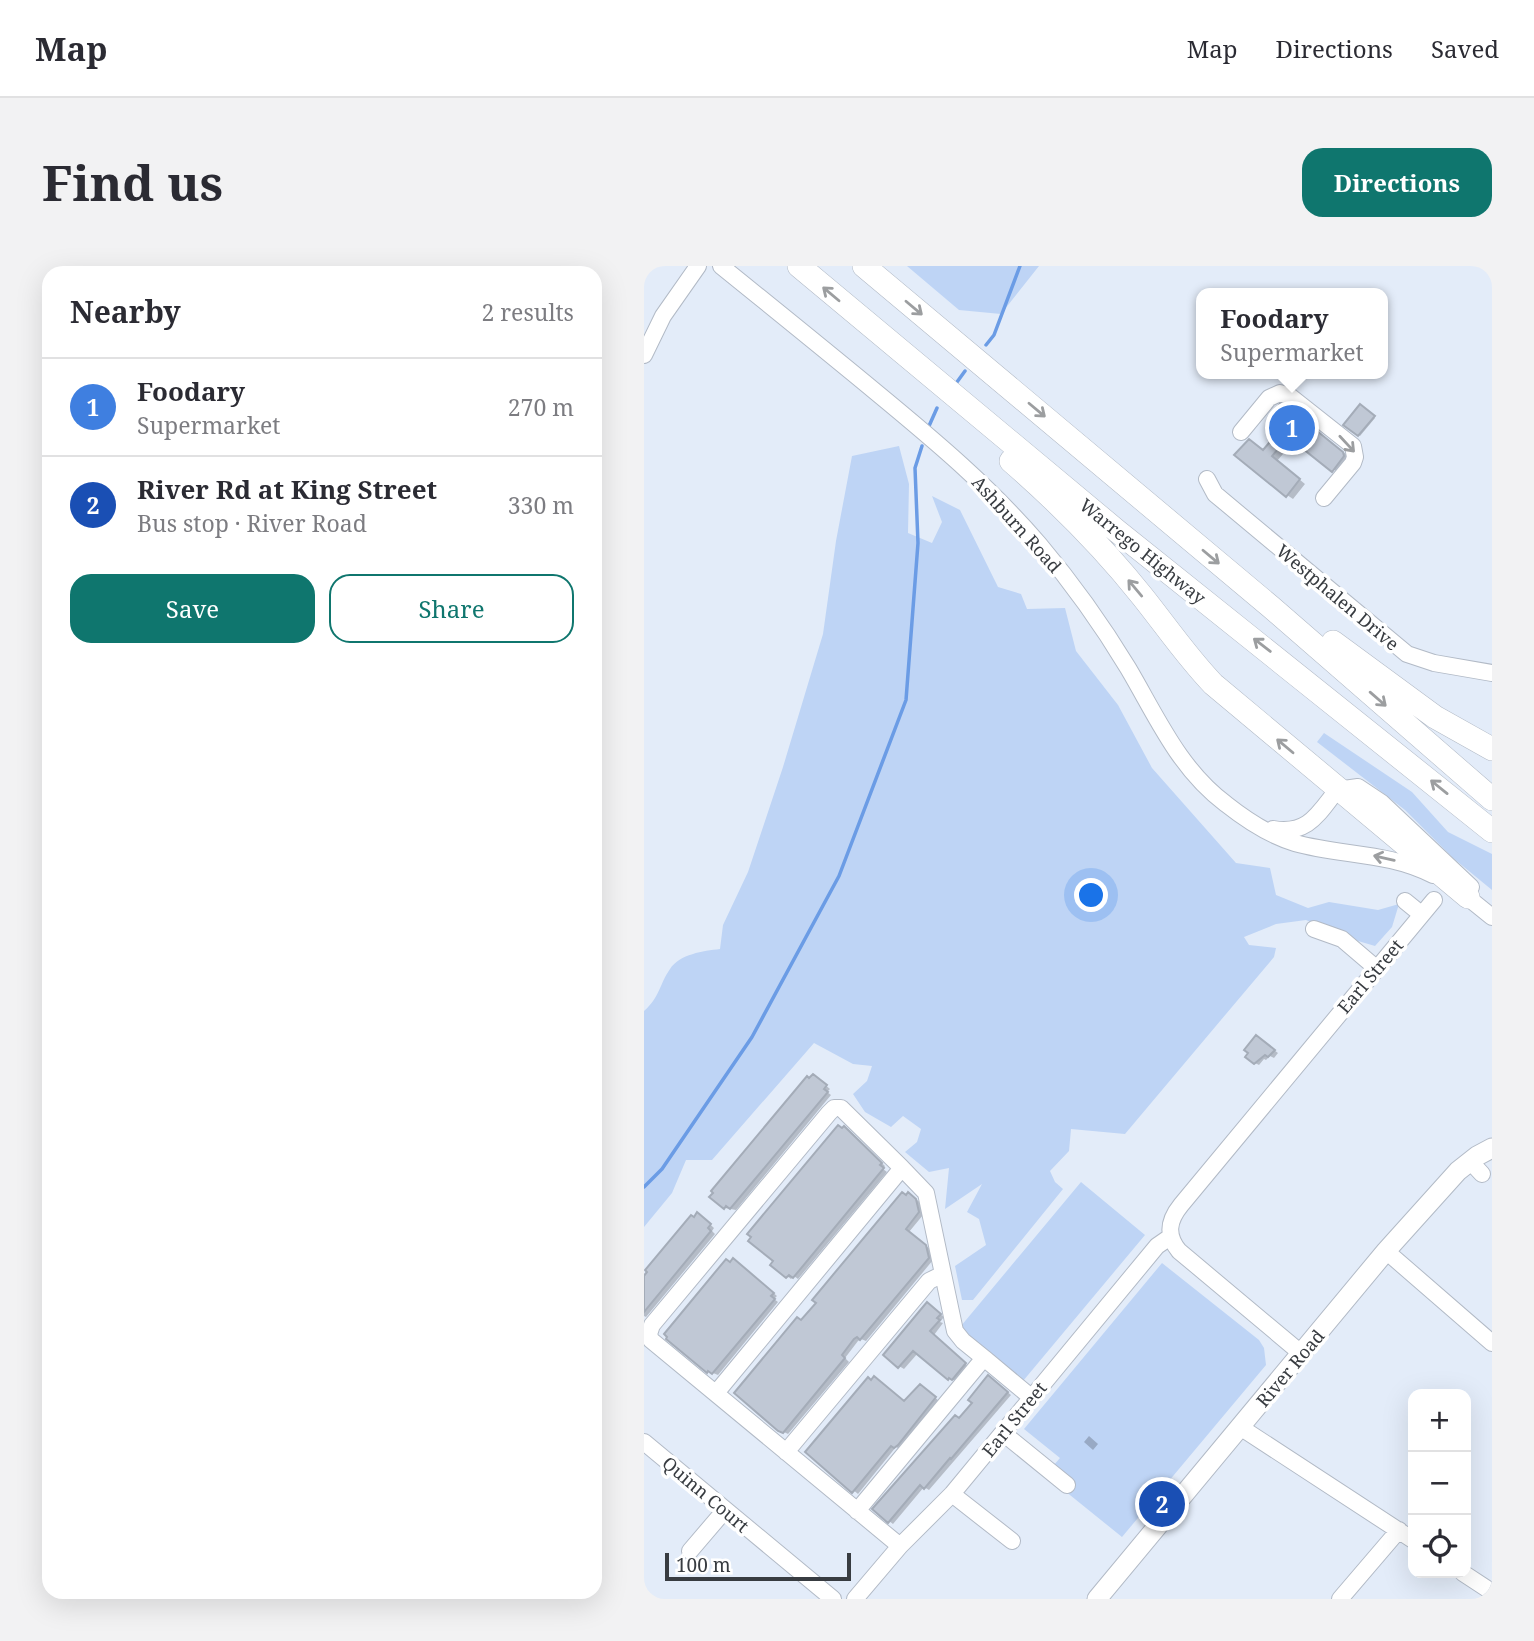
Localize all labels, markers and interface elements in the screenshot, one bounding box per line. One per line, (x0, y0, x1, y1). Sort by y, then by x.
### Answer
text: Map (35, 26, 108, 71)
text: Map (1187, 32, 1238, 65)
text: Directions (1276, 32, 1393, 65)
text: Saved (1431, 32, 1499, 65)
button: Directions (1302, 148, 1492, 217)
text: Find us (42, 149, 223, 215)
one-way arrow (823, 286, 841, 302)
popup (1196, 288, 1388, 379)
text: Nearby (70, 291, 181, 332)
text: 2 results (481, 296, 574, 328)
one-way arrow (905, 300, 923, 316)
text: Foodary (1220, 300, 1329, 336)
text: Supermarket (1220, 336, 1364, 368)
text: Foodary (137, 373, 245, 409)
text: 1 (87, 391, 100, 423)
text: 270 m (508, 391, 574, 423)
one-way arrow (1028, 402, 1046, 418)
pin: 1 (1269, 402, 1315, 454)
text: Supermarket (137, 409, 280, 441)
one-way arrow (1339, 435, 1355, 453)
street label: Ashburn Road (967, 470, 1067, 578)
text: River Rd at King Street (137, 471, 437, 507)
text: 2 (87, 489, 100, 521)
text: 330 m (508, 489, 574, 521)
street label: Warrego Highway (1075, 493, 1212, 610)
text: Bus stop · River Road (137, 507, 367, 539)
street label: Westphalen Drive (1272, 539, 1404, 655)
one-way arrow (1202, 549, 1220, 565)
button: Save (70, 574, 315, 643)
button: Share (329, 574, 574, 643)
one-way arrow (1128, 579, 1143, 597)
one-way arrow (1253, 638, 1271, 653)
one-way arrow (1369, 691, 1387, 707)
one-way arrow (1276, 738, 1294, 754)
one-way arrow (1431, 780, 1449, 795)
one-way arrow (1373, 851, 1396, 864)
your location (1074, 878, 1108, 912)
street label: Earl Street (1332, 934, 1408, 1018)
street label: River Road (1251, 1324, 1329, 1412)
street label: Earl Street (976, 1376, 1052, 1462)
map controls (1408, 1389, 1471, 1578)
button: + (1408, 1389, 1471, 1452)
street label: Quinn Court (658, 1451, 754, 1537)
button: − (1408, 1452, 1471, 1515)
pin: 2 (1139, 1478, 1185, 1530)
button: locate (1408, 1515, 1471, 1578)
scale bar (665, 1550, 850, 1582)
text: 100 m (676, 1552, 731, 1578)

